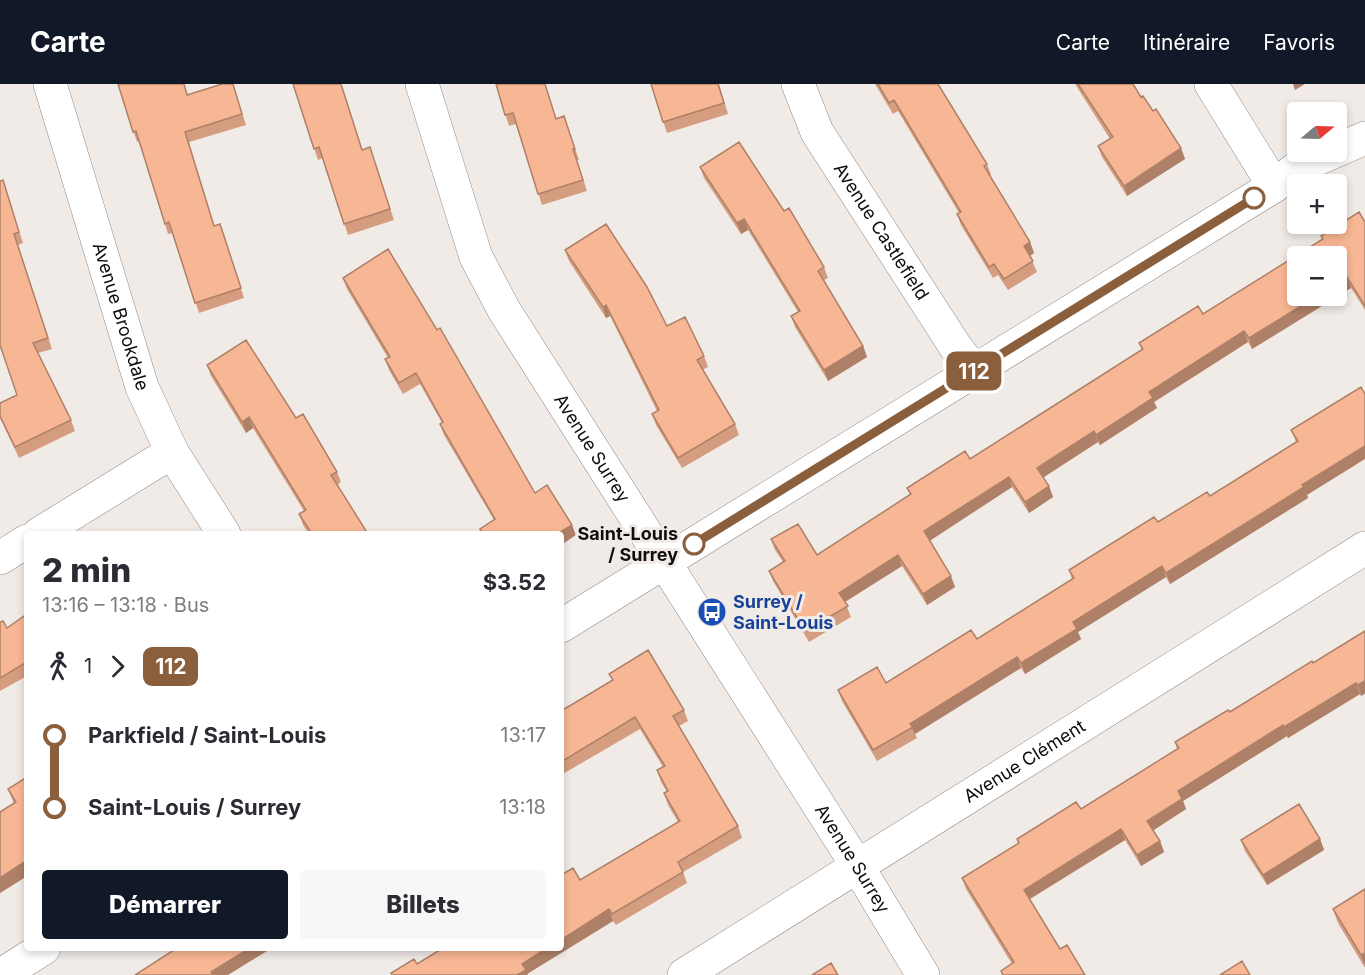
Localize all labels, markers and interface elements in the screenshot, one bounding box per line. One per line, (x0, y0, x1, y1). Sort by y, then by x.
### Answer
text: Carte (30, 25, 106, 59)
text: Carte (1056, 30, 1110, 55)
text: Itinéraire (1143, 30, 1230, 55)
text: Favoris (1263, 30, 1335, 55)
north arrow (1287, 102, 1347, 162)
map controls (1287, 102, 1347, 306)
street label: Avenue Castlefield (830, 159, 933, 304)
button: + (1287, 174, 1347, 234)
unlabelled marker (1243, 187, 1265, 209)
street label: Avenue Brookdale (89, 240, 153, 393)
button: − (1287, 246, 1347, 306)
line badge: 112 (940, 352, 1008, 390)
text: 112 (958, 359, 990, 384)
street label: Avenue Surrey (550, 390, 635, 506)
place label: Saint-Louis / Surrey (578, 523, 678, 565)
marker: Saint-Louis / Surrey (683, 533, 705, 555)
text: 2 min (42, 550, 131, 590)
text: $3.52 (483, 569, 546, 595)
place label: Surrey / Saint-Louis (733, 591, 833, 633)
text: 13:16 – 13:18 · Bus (42, 593, 209, 617)
bus stop icon: Surrey / Saint-Louis (696, 596, 728, 628)
icon: walk (42, 650, 75, 683)
icon: forward (101, 650, 134, 683)
text: 1 (84, 654, 92, 678)
text: 112 (155, 654, 186, 679)
street label: Avenue Clément (960, 715, 1089, 807)
text: Parkfield / Saint-Louis (88, 722, 326, 748)
text: 13:17 (500, 723, 546, 747)
text: Saint-Louis / Surrey (88, 794, 301, 820)
text: 13:18 (499, 795, 546, 819)
street label: Avenue Surrey (811, 800, 894, 917)
button: Démarrer (42, 870, 288, 939)
button: Billets (300, 870, 546, 939)

